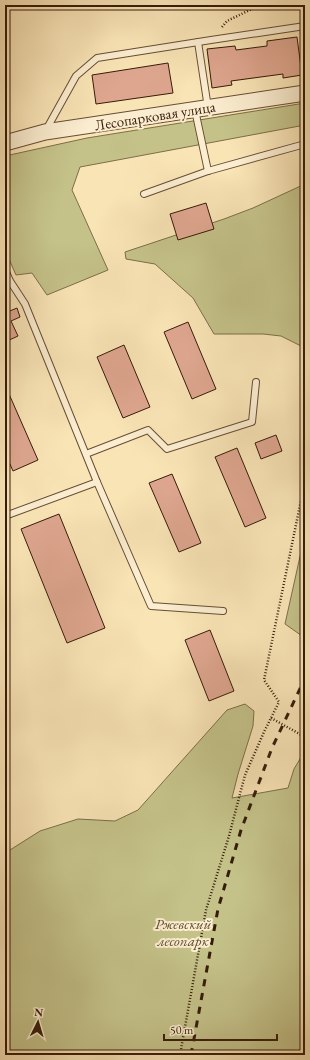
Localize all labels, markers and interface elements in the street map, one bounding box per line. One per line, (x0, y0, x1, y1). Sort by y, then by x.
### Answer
street label: Лесопарковая улица (93, 97, 217, 134)
park label: Ржевский лесопарк (155, 914, 212, 950)
north arrow (18, 1002, 58, 1042)
text: N (34, 1005, 44, 1019)
scale bar (164, 1016, 277, 1042)
text: 50 m (170, 1022, 194, 1038)

